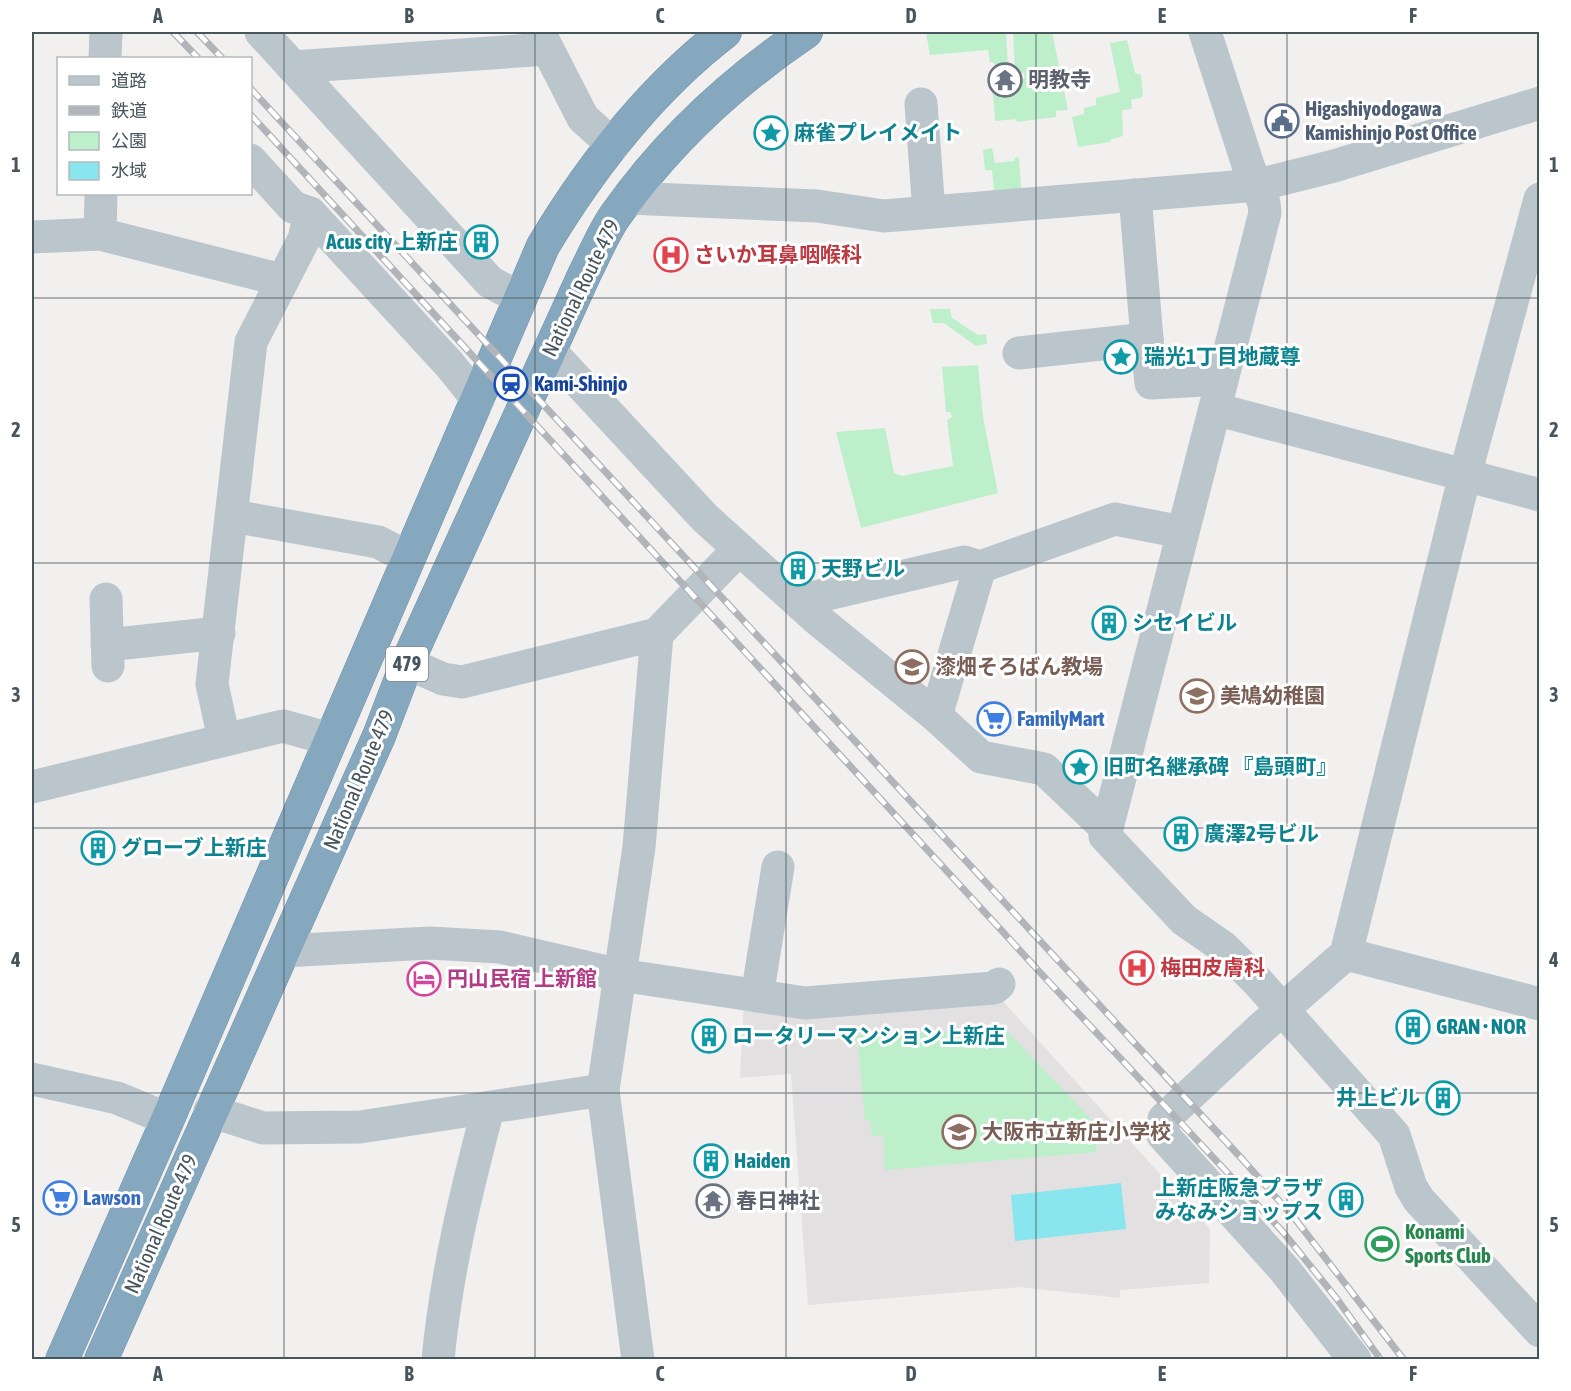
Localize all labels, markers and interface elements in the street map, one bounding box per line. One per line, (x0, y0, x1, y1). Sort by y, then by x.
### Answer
text: A (152, 4, 163, 27)
text: B (404, 4, 414, 27)
text: C (656, 4, 665, 27)
text: D (905, 4, 917, 27)
text: E (1158, 4, 1167, 27)
text: F (1409, 4, 1417, 27)
legend (57, 57, 252, 195)
temple icon: 明教寺 (987, 62, 1023, 98)
place label: 明教寺 (1028, 67, 1091, 91)
text: 道路 (111, 70, 147, 91)
place label: Higashiyodogawa Kamishinjo Post Office (1305, 96, 1477, 144)
text: 鉄道 (111, 100, 147, 121)
public building icon: Higashiyodogawa Kamishinjo Post Office (1264, 103, 1300, 139)
place icon: 麻雀プレイメイト (753, 115, 789, 151)
place label: 麻雀プレイメイト (794, 120, 962, 144)
text: 公園 (111, 130, 147, 151)
text: 1 (11, 153, 21, 176)
text: 1 (1549, 153, 1559, 176)
text: 水域 (111, 160, 147, 181)
street label: National Route 479 (537, 215, 624, 360)
building icon: Acus city 上新庄 (463, 224, 499, 260)
place label: Acus city 上新庄 (325, 229, 458, 253)
hospital icon: さいか耳鼻咽喉科 (653, 237, 689, 273)
place label: さいか耳鼻咽喉科 (694, 242, 862, 266)
place icon: 瑞光1丁目地蔵尊 (1103, 339, 1139, 375)
place label: 瑞光1丁目地蔵尊 (1144, 344, 1301, 368)
station icon: Kami-Shinjo (493, 366, 529, 402)
place label: Kami-Shinjo (534, 371, 628, 395)
text: 2 (11, 418, 21, 441)
text: 2 (1549, 418, 1559, 441)
building icon: 天野ビル (780, 551, 816, 587)
place label: 天野ビル (821, 556, 905, 580)
building icon: シセイビル (1091, 605, 1127, 641)
place label: シセイビル (1132, 610, 1237, 634)
road number: 479 (386, 647, 428, 681)
school or university icon: 漆畑そろばん教場 (894, 649, 930, 685)
place label: 漆畑そろばん教場 (935, 654, 1103, 678)
school or university icon: 美鳩幼稚園 (1179, 678, 1215, 714)
text: 3 (11, 683, 21, 706)
place label: 美鳩幼稚園 (1220, 683, 1325, 707)
text: 3 (1549, 683, 1559, 706)
supermarket icon: FamilyMart (976, 701, 1012, 737)
street label: National Route 479 (318, 706, 398, 853)
place label: FamilyMart (1017, 706, 1105, 730)
place icon: 旧町名継承碑 『島頭町』 (1062, 749, 1098, 785)
place label: 旧町名継承碑 『島頭町』 (1103, 754, 1337, 778)
building icon: 廣澤2号ビル (1163, 816, 1199, 852)
place label: 廣澤2号ビル (1204, 821, 1319, 845)
building icon: グローブ上新庄 (80, 830, 116, 866)
place label: グローブ上新庄 (121, 835, 267, 859)
text: 4 (10, 948, 21, 971)
text: 4 (1548, 948, 1559, 971)
hospital icon: 梅田皮膚科 (1119, 950, 1155, 986)
place label: 梅田皮膚科 (1160, 955, 1265, 979)
hotel icon: 円山民宿 上新館 (406, 961, 442, 997)
place label: 円山民宿 上新館 (447, 966, 597, 990)
building icon: GRAN･NOR (1395, 1009, 1431, 1045)
place label: GRAN･NOR (1436, 1014, 1526, 1038)
building icon: ロータリーマンション上新庄 (691, 1018, 727, 1054)
place label: ロータリーマンション上新庄 (732, 1023, 1005, 1047)
building icon: 井上ビル (1425, 1080, 1461, 1116)
place label: 井上ビル (1336, 1085, 1420, 1109)
school or university icon: 大阪市立新庄小学校 (941, 1114, 977, 1150)
place label: 大阪市立新庄小学校 (982, 1119, 1171, 1143)
building icon: Haiden (693, 1143, 729, 1179)
place label: Haiden (734, 1148, 790, 1172)
street label: National Route 479 (119, 1150, 201, 1297)
place label: 上新庄阪急プラザ みなみショップス (1155, 1175, 1323, 1223)
supermarket icon: Lawson (42, 1180, 78, 1216)
building icon: 上新庄阪急プラザ みなみショップス (1328, 1182, 1364, 1218)
temple icon: 春日神社 (695, 1183, 731, 1219)
place label: Lawson (83, 1185, 141, 1209)
place label: 春日神社 (736, 1188, 820, 1212)
text: 5 (11, 1213, 21, 1236)
text: 5 (1549, 1213, 1559, 1236)
place label: Konami Sports Club (1405, 1219, 1491, 1267)
sports icon: Konami Sports Club (1364, 1226, 1400, 1262)
text: A (152, 1362, 163, 1385)
text: B (404, 1362, 414, 1385)
text: C (656, 1362, 665, 1385)
text: D (905, 1362, 917, 1385)
text: E (1158, 1362, 1167, 1385)
text: F (1409, 1362, 1417, 1385)

